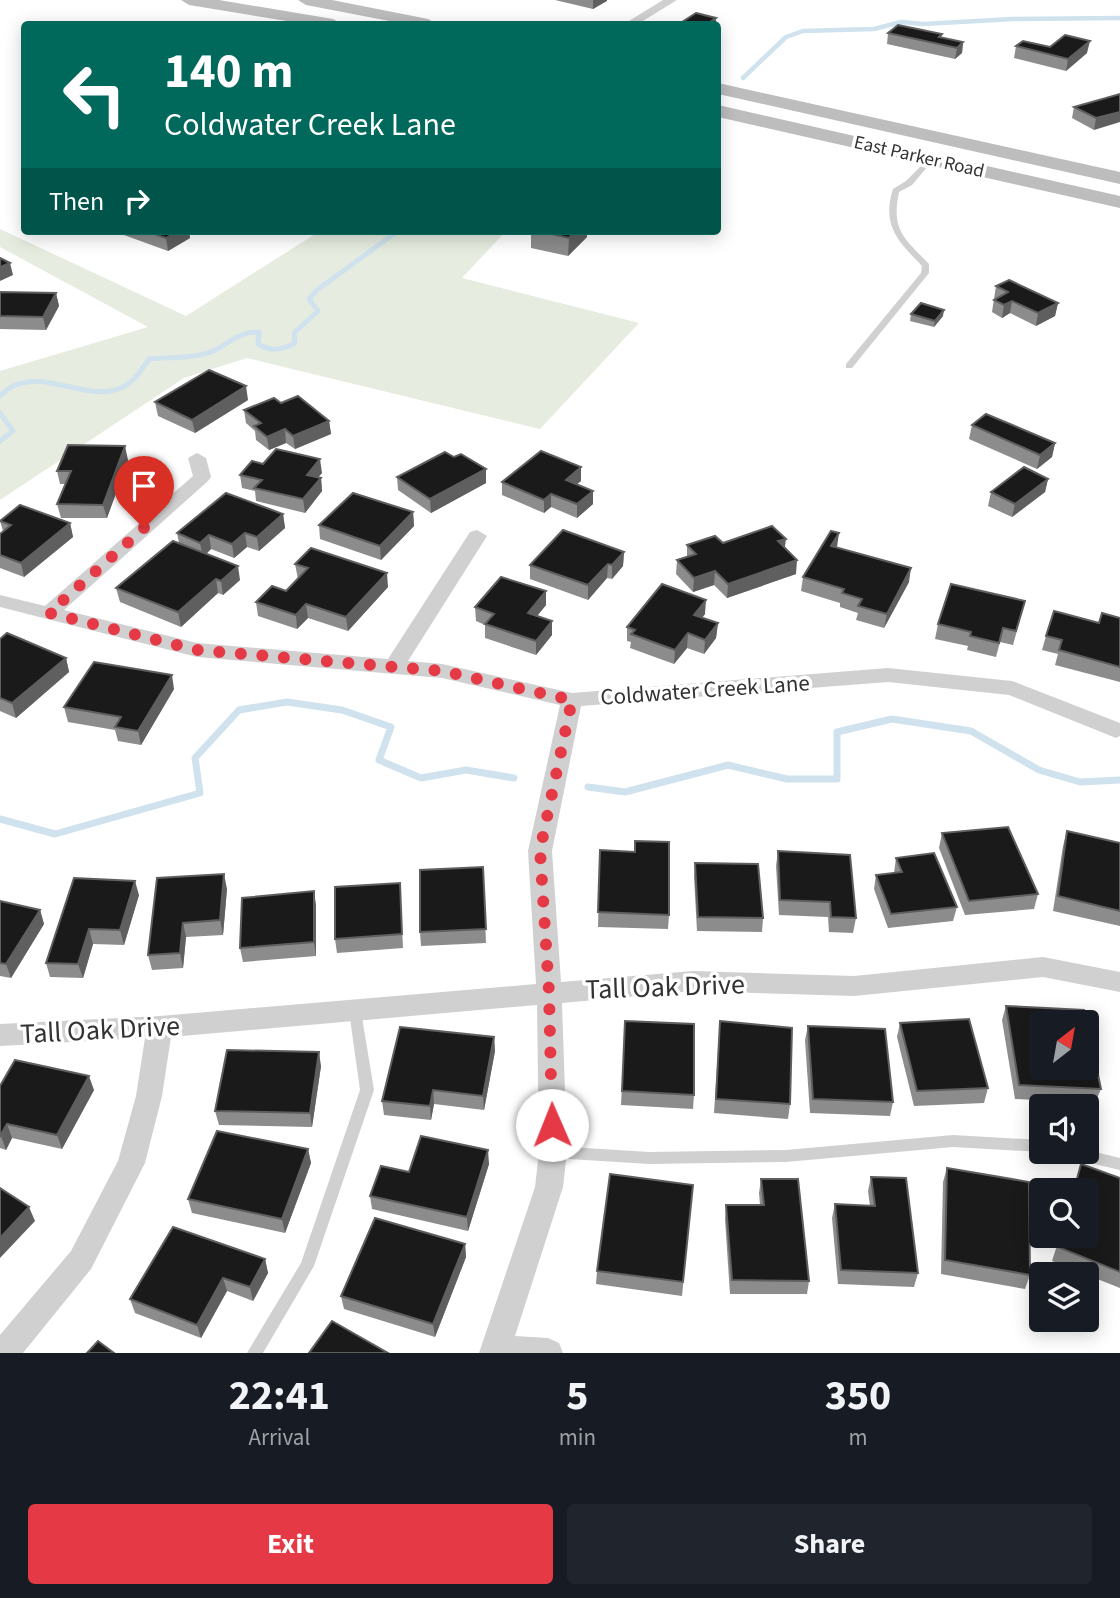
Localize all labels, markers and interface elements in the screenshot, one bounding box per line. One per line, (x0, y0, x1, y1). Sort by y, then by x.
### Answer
text: 140 m (164, 37, 293, 107)
icon: left (49, 49, 140, 140)
text: Coldwater Creek Lane (164, 102, 456, 148)
street label: East Parker Road (851, 129, 987, 185)
icon: right (118, 182, 156, 220)
text: Then (49, 183, 104, 220)
pin (114, 456, 174, 528)
icon: arrive (125, 467, 163, 505)
street label: Coldwater Creek Lane (599, 666, 811, 714)
street label: Tall Oak Drive (584, 964, 746, 1010)
street label: Tall Oak Drive (19, 1006, 181, 1054)
north arrow (1029, 1010, 1099, 1080)
map controls (1029, 1010, 1099, 1332)
position arrow (515, 1088, 589, 1162)
button: sound (1029, 1094, 1099, 1164)
button: search (1029, 1178, 1099, 1248)
button: layers (1029, 1262, 1099, 1332)
text: 22:41 (229, 1366, 330, 1426)
text: 5 (566, 1366, 588, 1426)
text: 350 (825, 1366, 891, 1426)
text: Arrival (248, 1421, 310, 1454)
text: min (559, 1421, 596, 1454)
text: m (848, 1421, 868, 1454)
button: Exit (28, 1504, 553, 1584)
button: Share (567, 1504, 1092, 1584)

